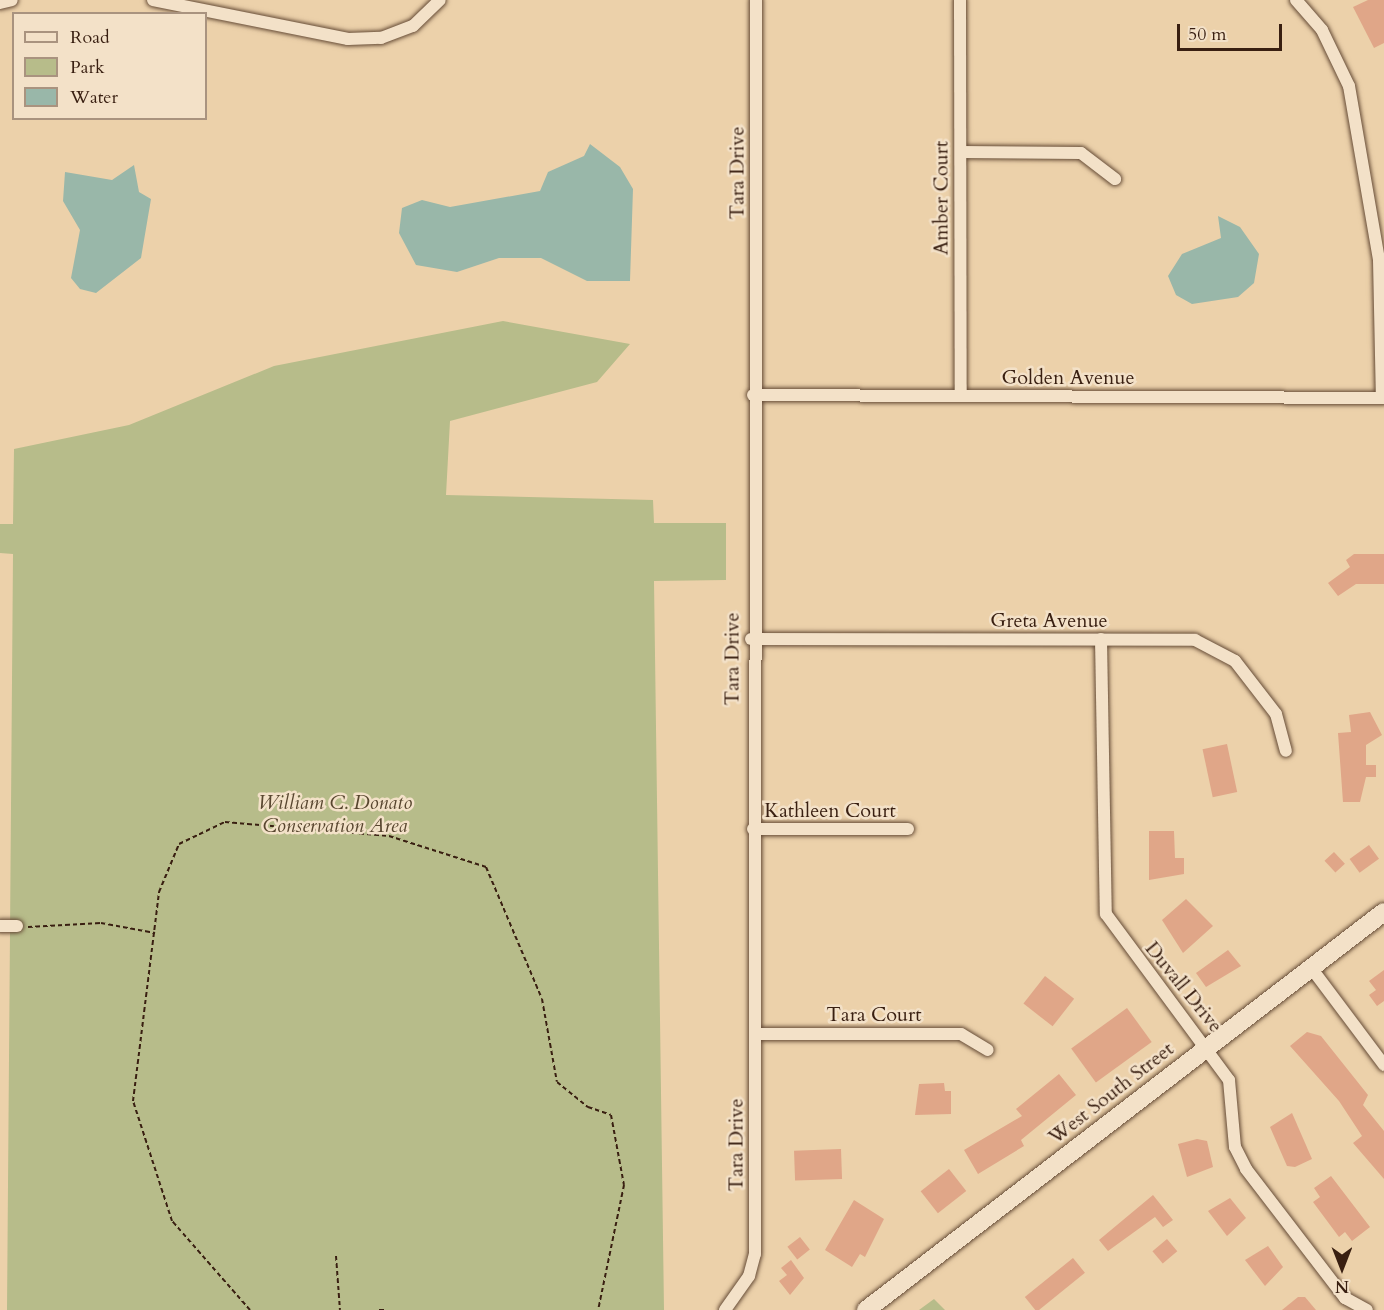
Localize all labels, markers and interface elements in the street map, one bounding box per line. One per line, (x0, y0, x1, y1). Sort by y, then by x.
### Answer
legend (12, 12, 207, 120)
scale bar (1180, 12, 1285, 50)
text: 50 m (1188, 22, 1227, 47)
text: Road (70, 25, 110, 50)
text: Park (70, 55, 105, 80)
text: Water (70, 85, 118, 110)
street label: Tara Drive (725, 127, 749, 219)
street label: Amber Court (929, 141, 953, 255)
street label: Golden Avenue (1001, 365, 1135, 389)
street label: Greta Avenue (990, 608, 1108, 632)
street label: Tara Drive (720, 613, 744, 705)
park label: William C. Donato Conservation Area (258, 790, 412, 837)
street label: Kathleen Court (764, 798, 896, 822)
street label: Duvall Drive (1140, 937, 1228, 1037)
street label: Tara Court (826, 1002, 922, 1026)
street label: West South Street (1044, 1037, 1178, 1149)
street label: Tara Drive (724, 1099, 748, 1191)
north arrow (1312, 1238, 1372, 1298)
text: N (1335, 1275, 1349, 1297)

